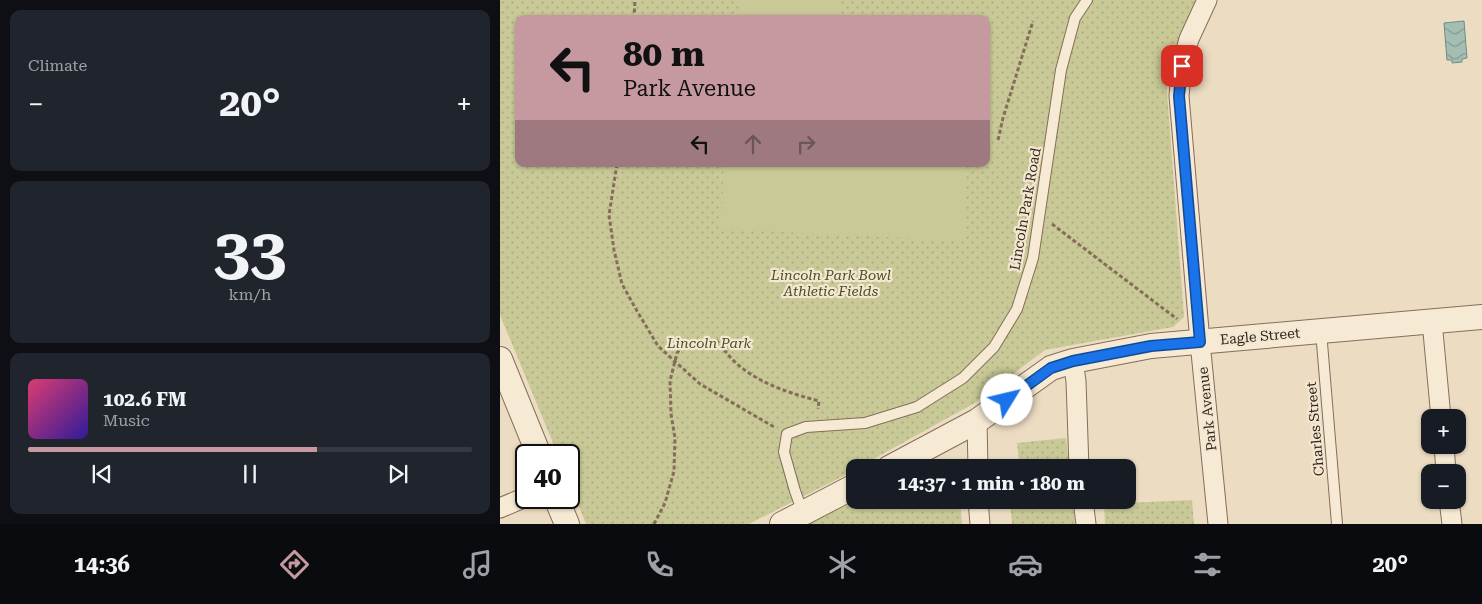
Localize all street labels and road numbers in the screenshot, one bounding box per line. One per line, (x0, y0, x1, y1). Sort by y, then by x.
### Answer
street label: Lincoln Park Road (1006, 146, 1044, 272)
street label: Eagle Street (1219, 325, 1301, 347)
street label: Park Avenue (1195, 366, 1219, 452)
street label: Charles Street (1303, 381, 1327, 477)

